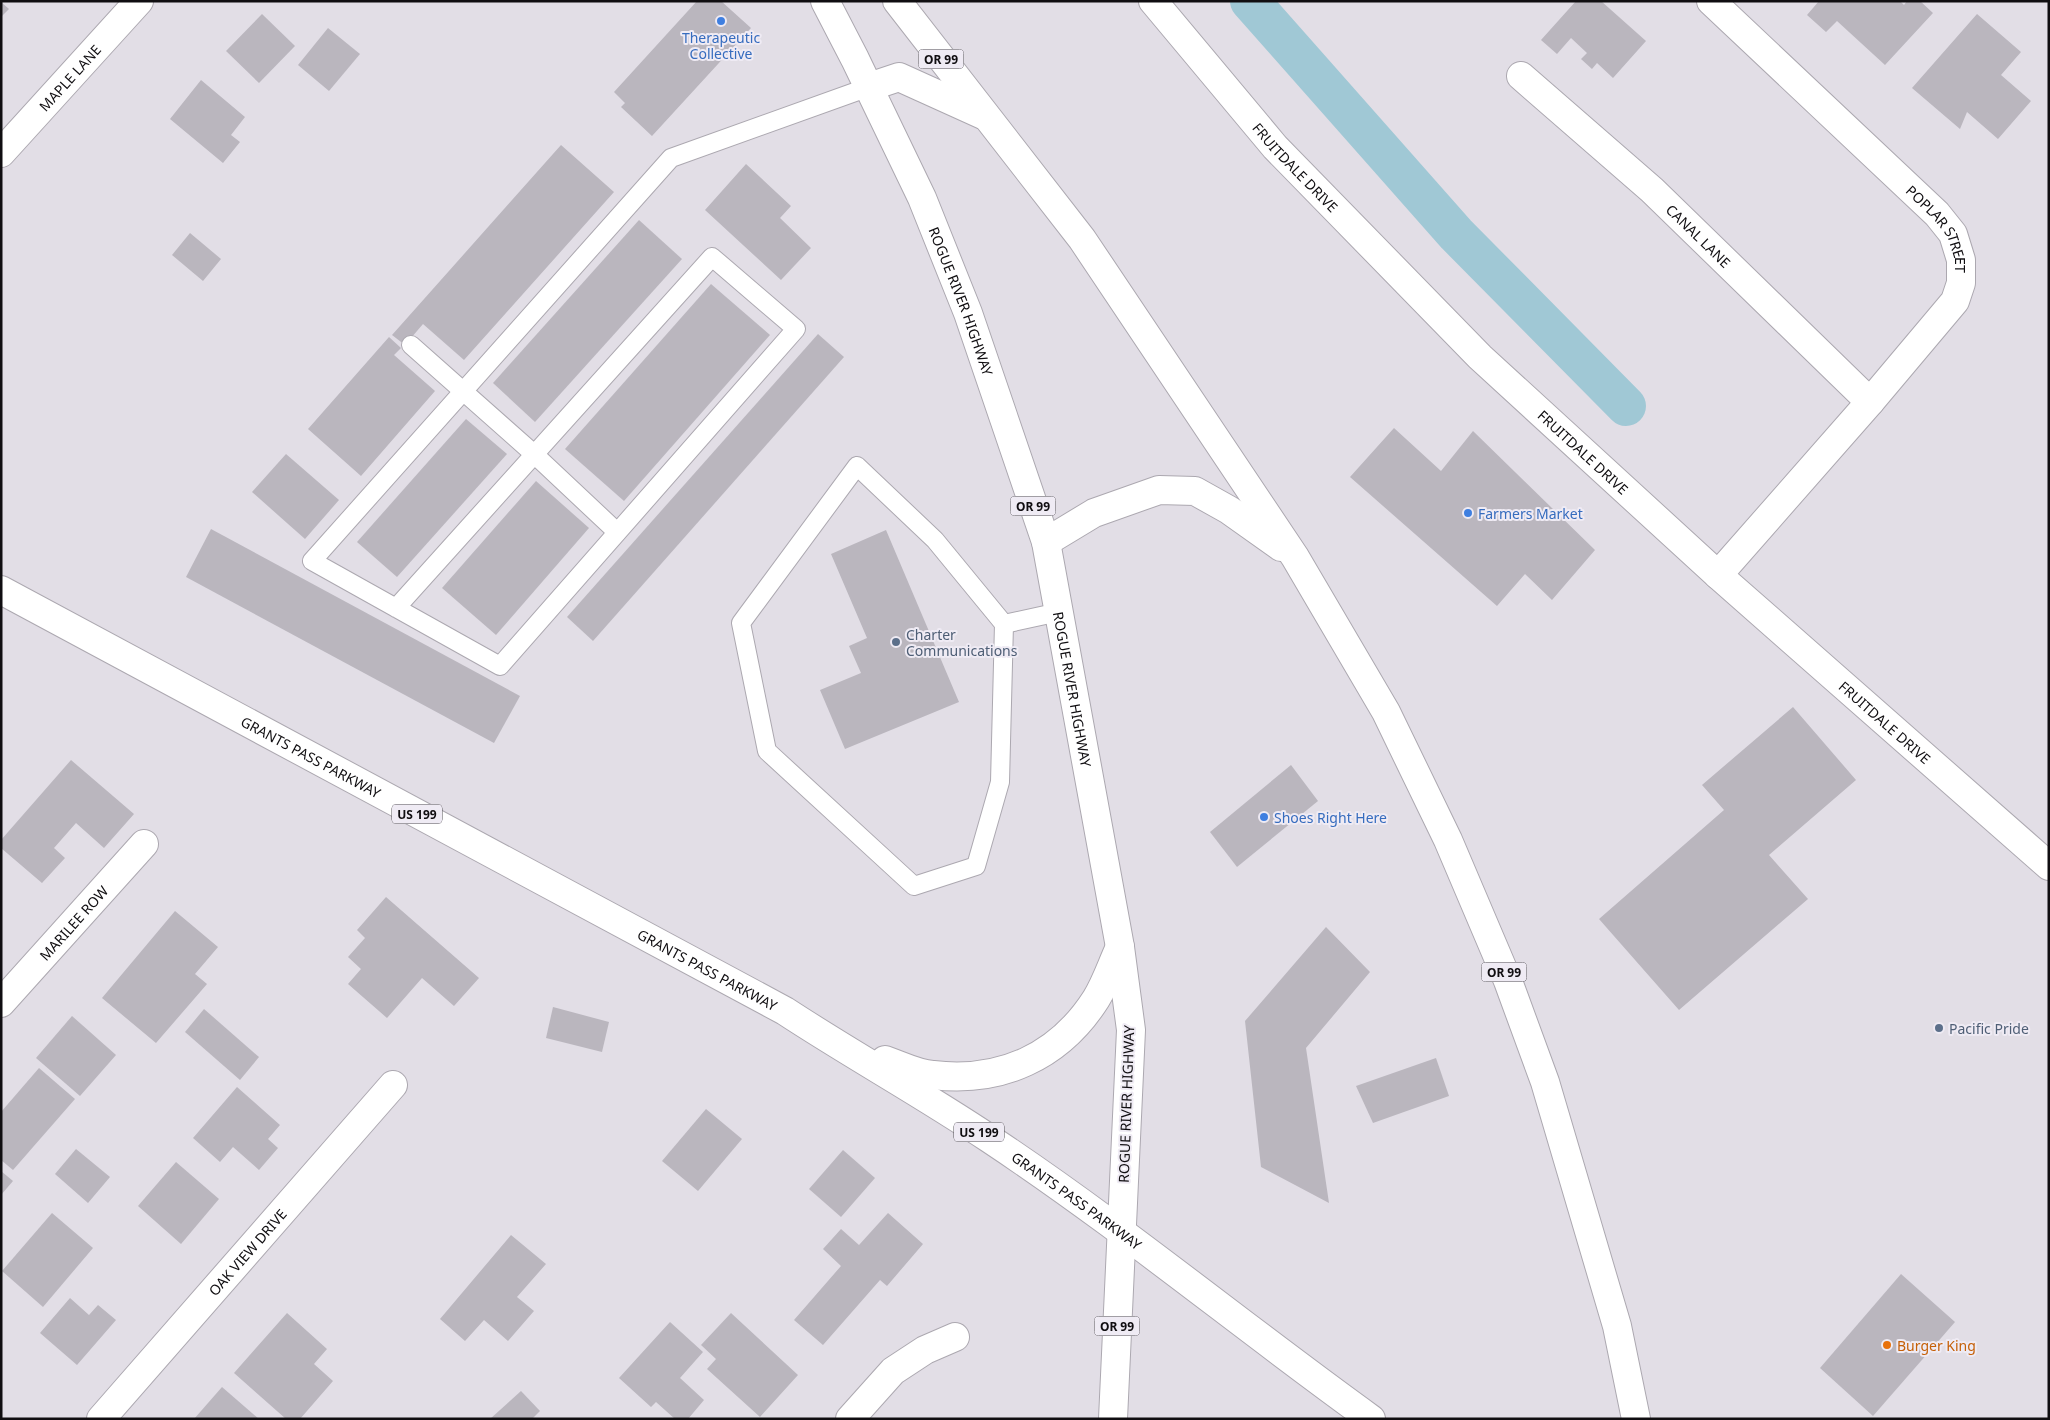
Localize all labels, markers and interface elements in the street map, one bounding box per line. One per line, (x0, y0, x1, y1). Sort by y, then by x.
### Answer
marker: Therapeutic Collective (715, 15, 727, 27)
place label: Therapeutic Collective (682, 28, 760, 63)
street label: MAPLE LANE (34, 40, 105, 115)
road number: OR 99 (918, 50, 964, 68)
street label: FRUITDALE DRIVE (1249, 118, 1343, 216)
street label: POPLAR STREET (1902, 181, 1971, 273)
street label: CANAL LANE (1662, 200, 1735, 271)
street label: ROGUE RIVER HIGHWAY (925, 224, 998, 378)
street label: FRUITDALE DRIVE (1534, 405, 1633, 498)
road number: OR 99 (1010, 496, 1056, 516)
place label: Farmers Market (1478, 504, 1583, 523)
marker: Farmers Market (1462, 507, 1474, 519)
street label: ROGUE RIVER HIGHWAY (1049, 610, 1096, 769)
place label: Charter Communications (906, 625, 1018, 660)
marker: Charter Communications (890, 636, 902, 648)
street label: FRUITDALE DRIVE (1835, 676, 1935, 767)
street label: GRANTS PASS PARKWAY (238, 711, 384, 802)
road number: US 199 (392, 804, 442, 824)
place label: Shoes Right Here (1274, 808, 1387, 827)
marker: Shoes Right Here (1258, 811, 1270, 823)
street label: MARILEE ROW (35, 881, 112, 964)
street label: GRANTS PASS PARKWAY (634, 924, 781, 1015)
road number: OR 99 (1482, 962, 1526, 982)
place label: Pacific Pride (1949, 1019, 2029, 1038)
marker: Pacific Pride (1933, 1022, 1945, 1034)
street label: ROGUE RIVER HIGHWAY (1114, 1025, 1138, 1183)
road number: US 199 (954, 1122, 1004, 1142)
street label: GRANTS PASS PARKWAY (1008, 1147, 1146, 1254)
street label: OAK VIEW DRIVE (204, 1204, 290, 1299)
road number: OR 99 (1094, 1316, 1140, 1335)
place label: Burger King (1897, 1336, 1976, 1355)
marker: Burger King (1881, 1339, 1893, 1351)

